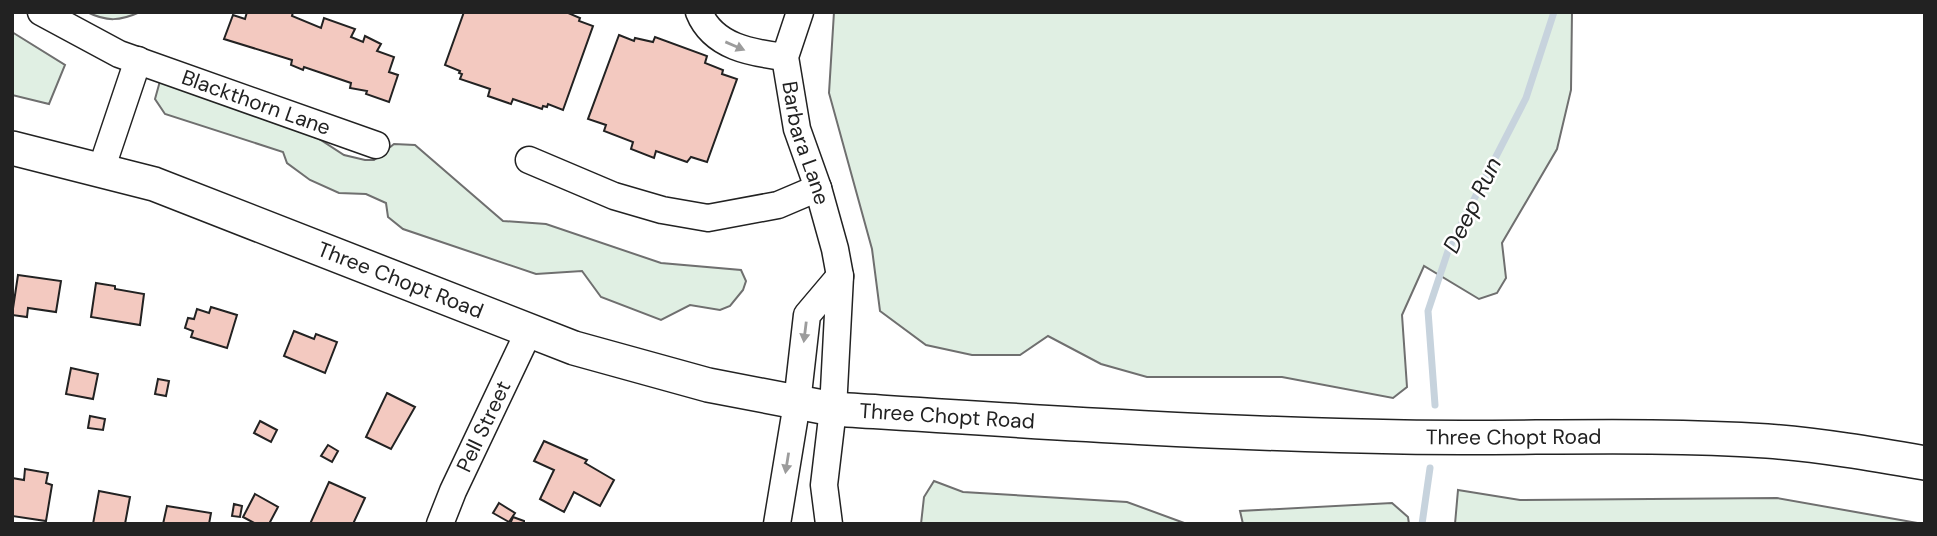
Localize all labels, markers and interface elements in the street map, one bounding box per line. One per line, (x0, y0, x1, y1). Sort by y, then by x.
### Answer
one-way arrow (725, 41, 746, 52)
street label: Blackthorn Lane (178, 63, 334, 142)
street label: Barbara Lane (775, 79, 836, 208)
water label: Deep Run (1436, 152, 1508, 258)
street label: Three Chopt Road (313, 235, 487, 325)
one-way arrow (800, 321, 811, 343)
street label: Pell Street (450, 376, 517, 477)
street label: Three Chopt Road (858, 397, 1036, 436)
street label: Three Chopt Road (1426, 423, 1602, 451)
one-way arrow (781, 453, 792, 475)

